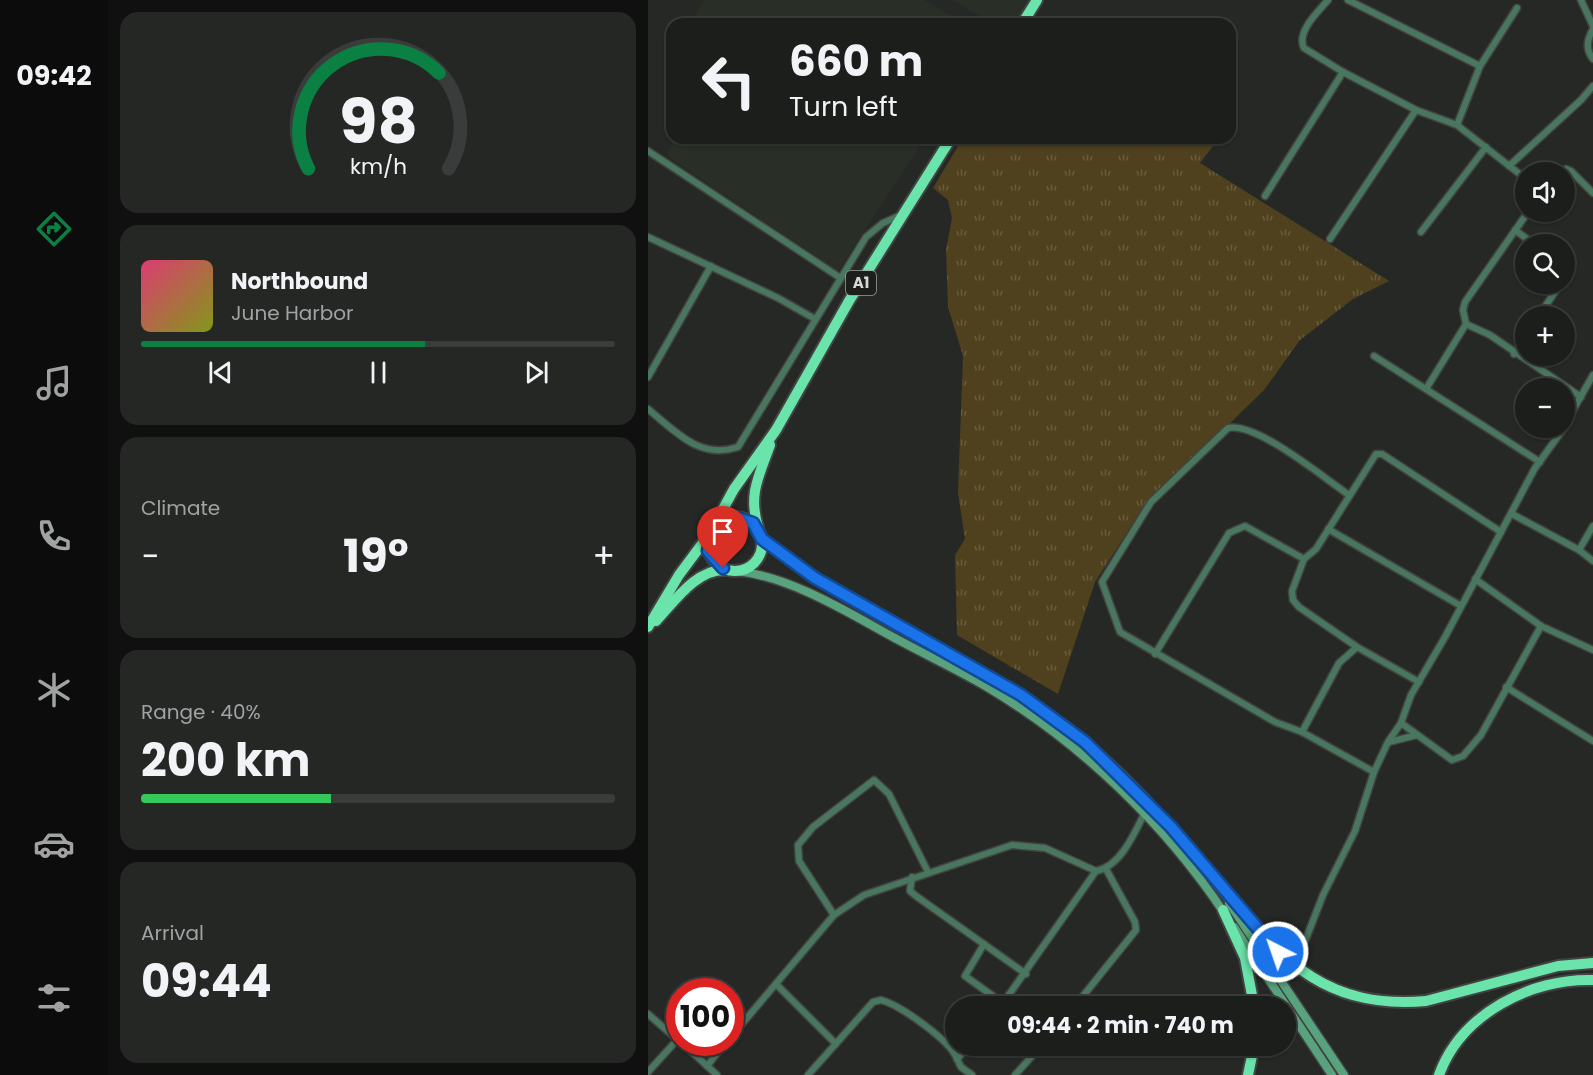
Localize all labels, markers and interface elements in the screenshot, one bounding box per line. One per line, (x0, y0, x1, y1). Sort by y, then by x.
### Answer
text: 660 m (789, 32, 923, 91)
icon: left (690, 42, 768, 120)
text: 09:42 (16, 57, 92, 94)
text: 98 (339, 77, 417, 165)
text: Turn left (789, 88, 898, 125)
text: km/h (349, 152, 407, 183)
map controls (1515, 162, 1575, 438)
button: sound (1515, 162, 1575, 222)
icon: directions (33, 208, 75, 250)
button: search (1515, 234, 1575, 294)
text: Northbound (231, 266, 368, 297)
road number: A1 (846, 271, 876, 295)
text: June Harbor (231, 299, 354, 327)
button: + (1515, 306, 1575, 366)
icon: previous (204, 356, 237, 389)
icon: pause (362, 356, 395, 389)
icon: next (520, 356, 553, 389)
icon: music (33, 362, 75, 404)
button: − (1515, 378, 1575, 438)
text: Climate (141, 494, 220, 522)
pin (697, 506, 748, 568)
icon: phone (33, 515, 75, 557)
icon: arrive (706, 515, 739, 548)
text: 19° (343, 525, 409, 588)
text: − (141, 533, 159, 580)
text: + (592, 533, 615, 580)
icon: climate (33, 669, 75, 711)
text: Range · 40% (141, 698, 261, 726)
text: 200 km (141, 729, 310, 792)
icon: car (33, 823, 75, 865)
text: Arrival (141, 919, 204, 947)
position arrow (1246, 920, 1310, 984)
text: 09:44 (141, 950, 272, 1013)
icon: filters (33, 977, 75, 1019)
speed limit sign: 100 (666, 978, 744, 1056)
text: 09:44 · 2 min · 740 m (1007, 1010, 1234, 1041)

